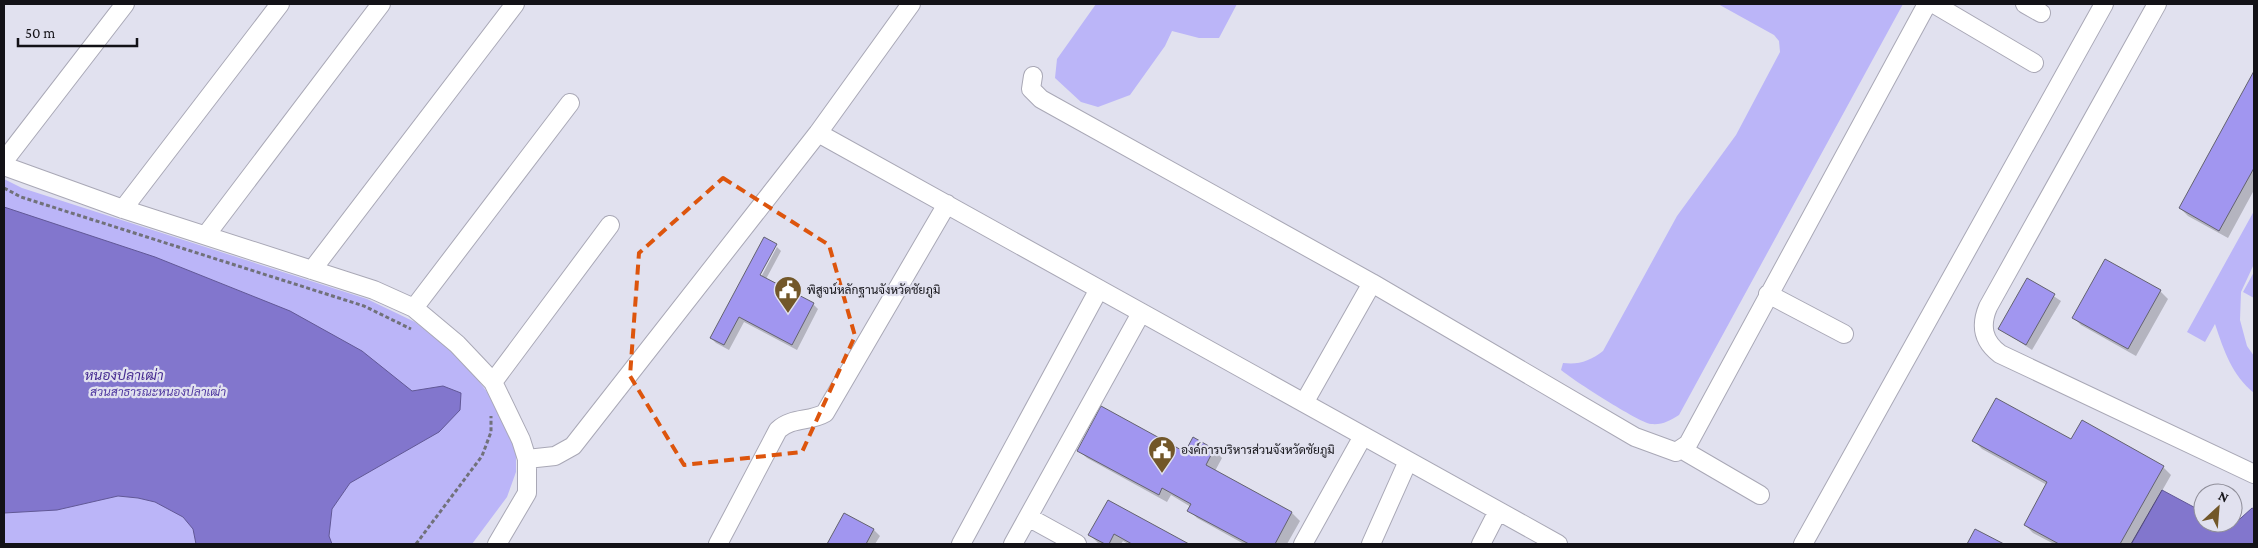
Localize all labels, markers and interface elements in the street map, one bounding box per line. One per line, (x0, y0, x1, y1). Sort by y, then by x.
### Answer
scale bar (18, 15, 136, 47)
text: 50 m (25, 25, 55, 41)
public building icon: พิสูจน์หลักฐานจังหวัดชัยภูมิ (773, 275, 803, 314)
place label: พิสูจน์หลักฐานจังหวัดชัยภูมิ (807, 282, 940, 298)
water label: หนองปลาเฒ่า (84, 367, 164, 383)
park label: สวนสาธารณะหนองปลาเฒ่า (90, 385, 226, 399)
public building icon: องค์การบริหารส่วนจังหวัดชัยภูมิ (1147, 435, 1177, 474)
place label: องค์การบริหารส่วนจังหวัดชัยภูมิ (1181, 442, 1335, 458)
north arrow (2193, 483, 2243, 533)
text: N (2216, 487, 2232, 506)

